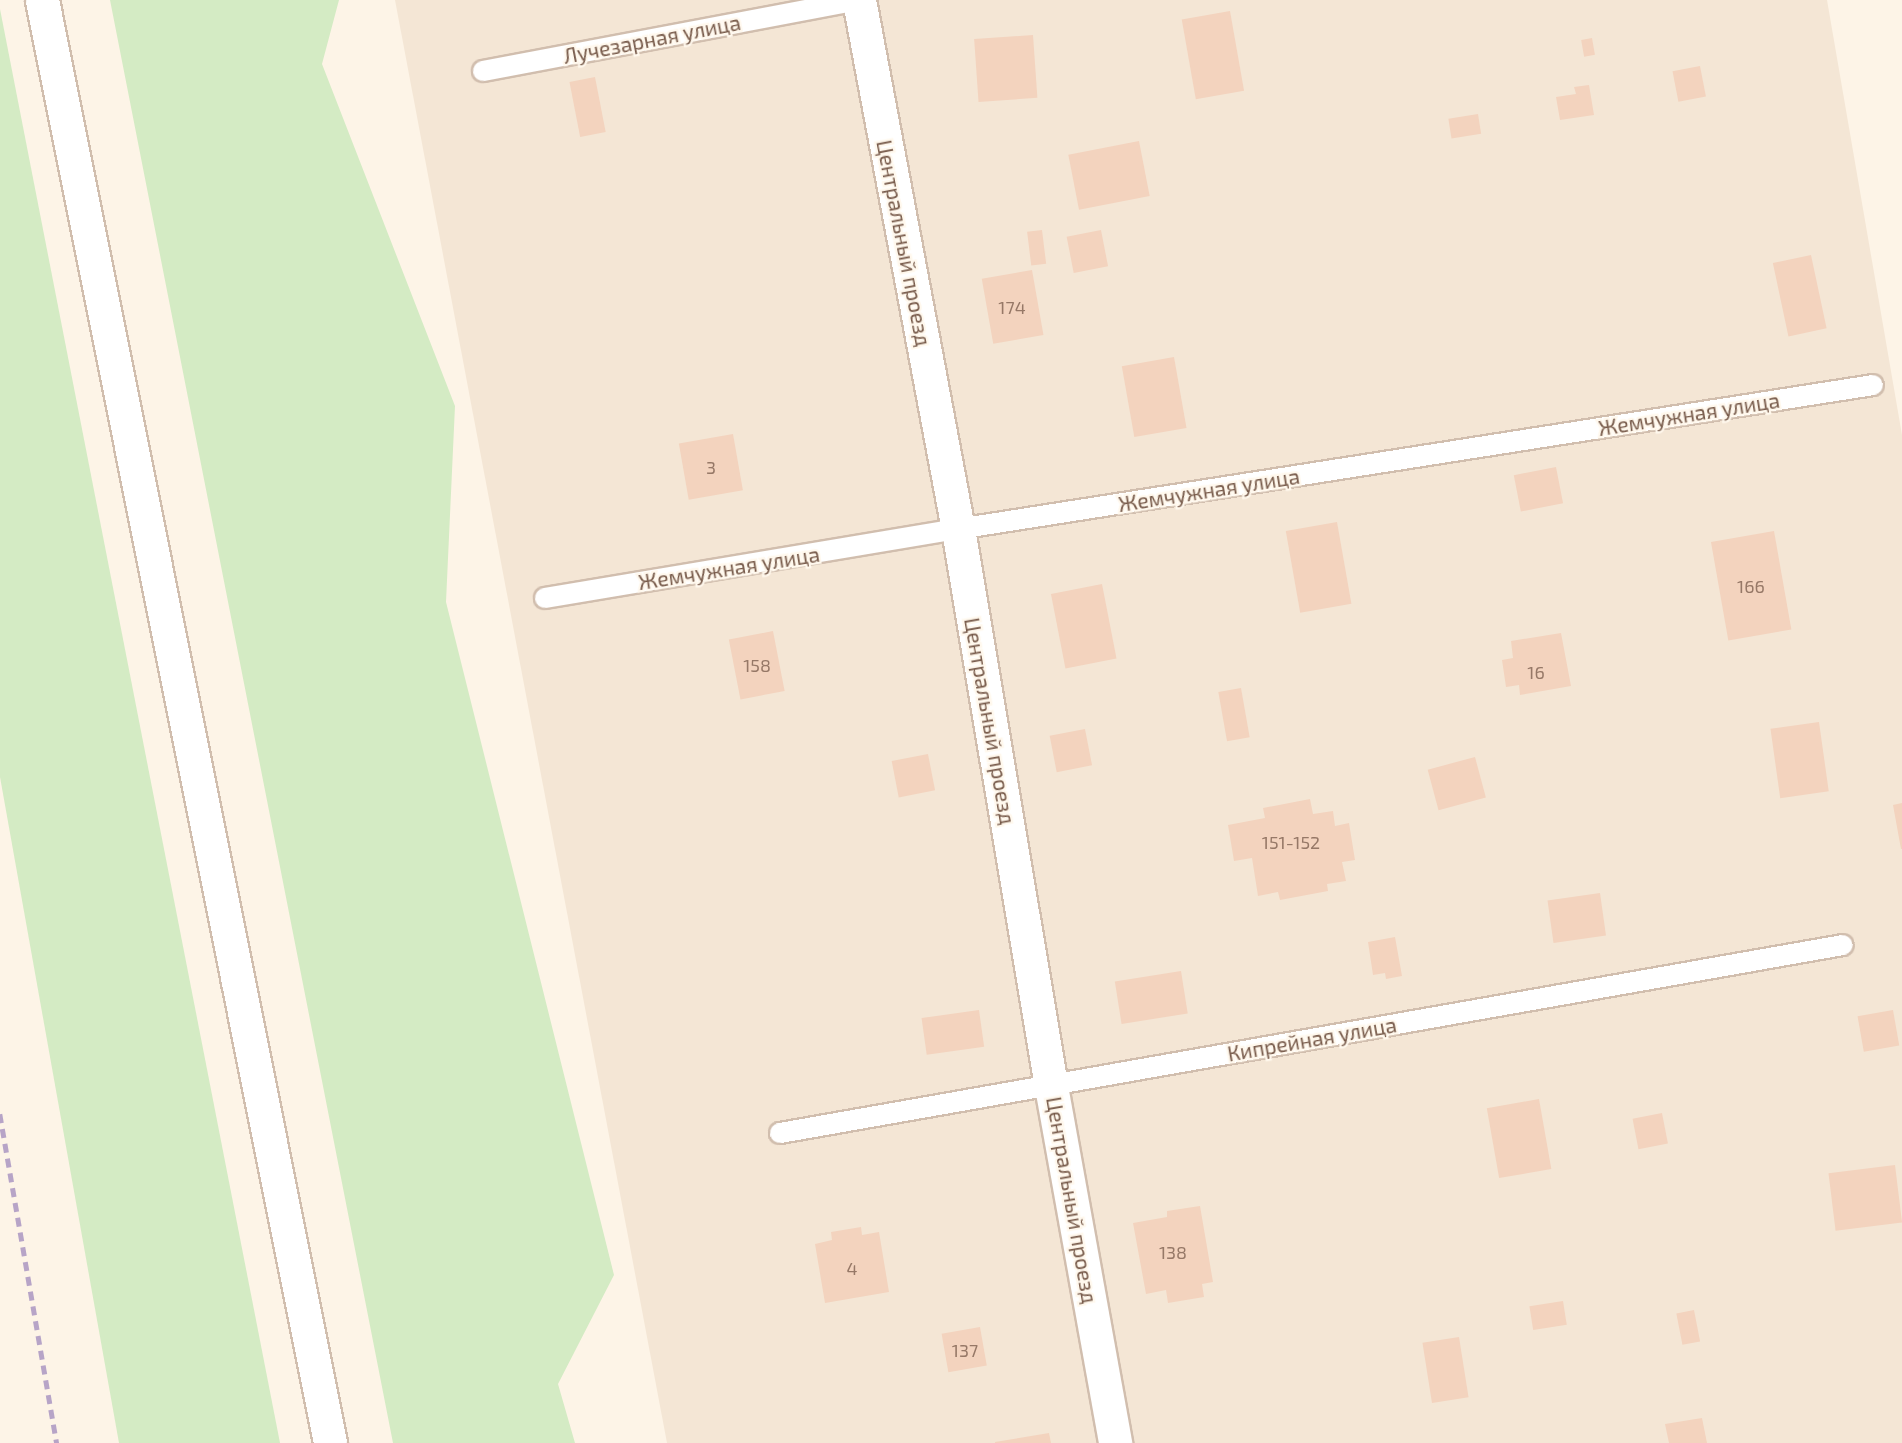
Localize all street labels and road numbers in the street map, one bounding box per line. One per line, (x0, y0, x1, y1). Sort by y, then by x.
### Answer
street label: Лучезарная улица (561, 9, 743, 69)
street label: Центральный проезд (872, 138, 936, 348)
street label: Жемчужная улица (1596, 387, 1782, 441)
street label: Жемчужная улица (1116, 463, 1302, 517)
street label: Жемчужная улица (636, 541, 822, 595)
street label: Центральный проезд (959, 616, 1021, 826)
street label: Кипрейная улица (1225, 1012, 1399, 1066)
street label: Центральный проезд (1041, 1095, 1103, 1305)

